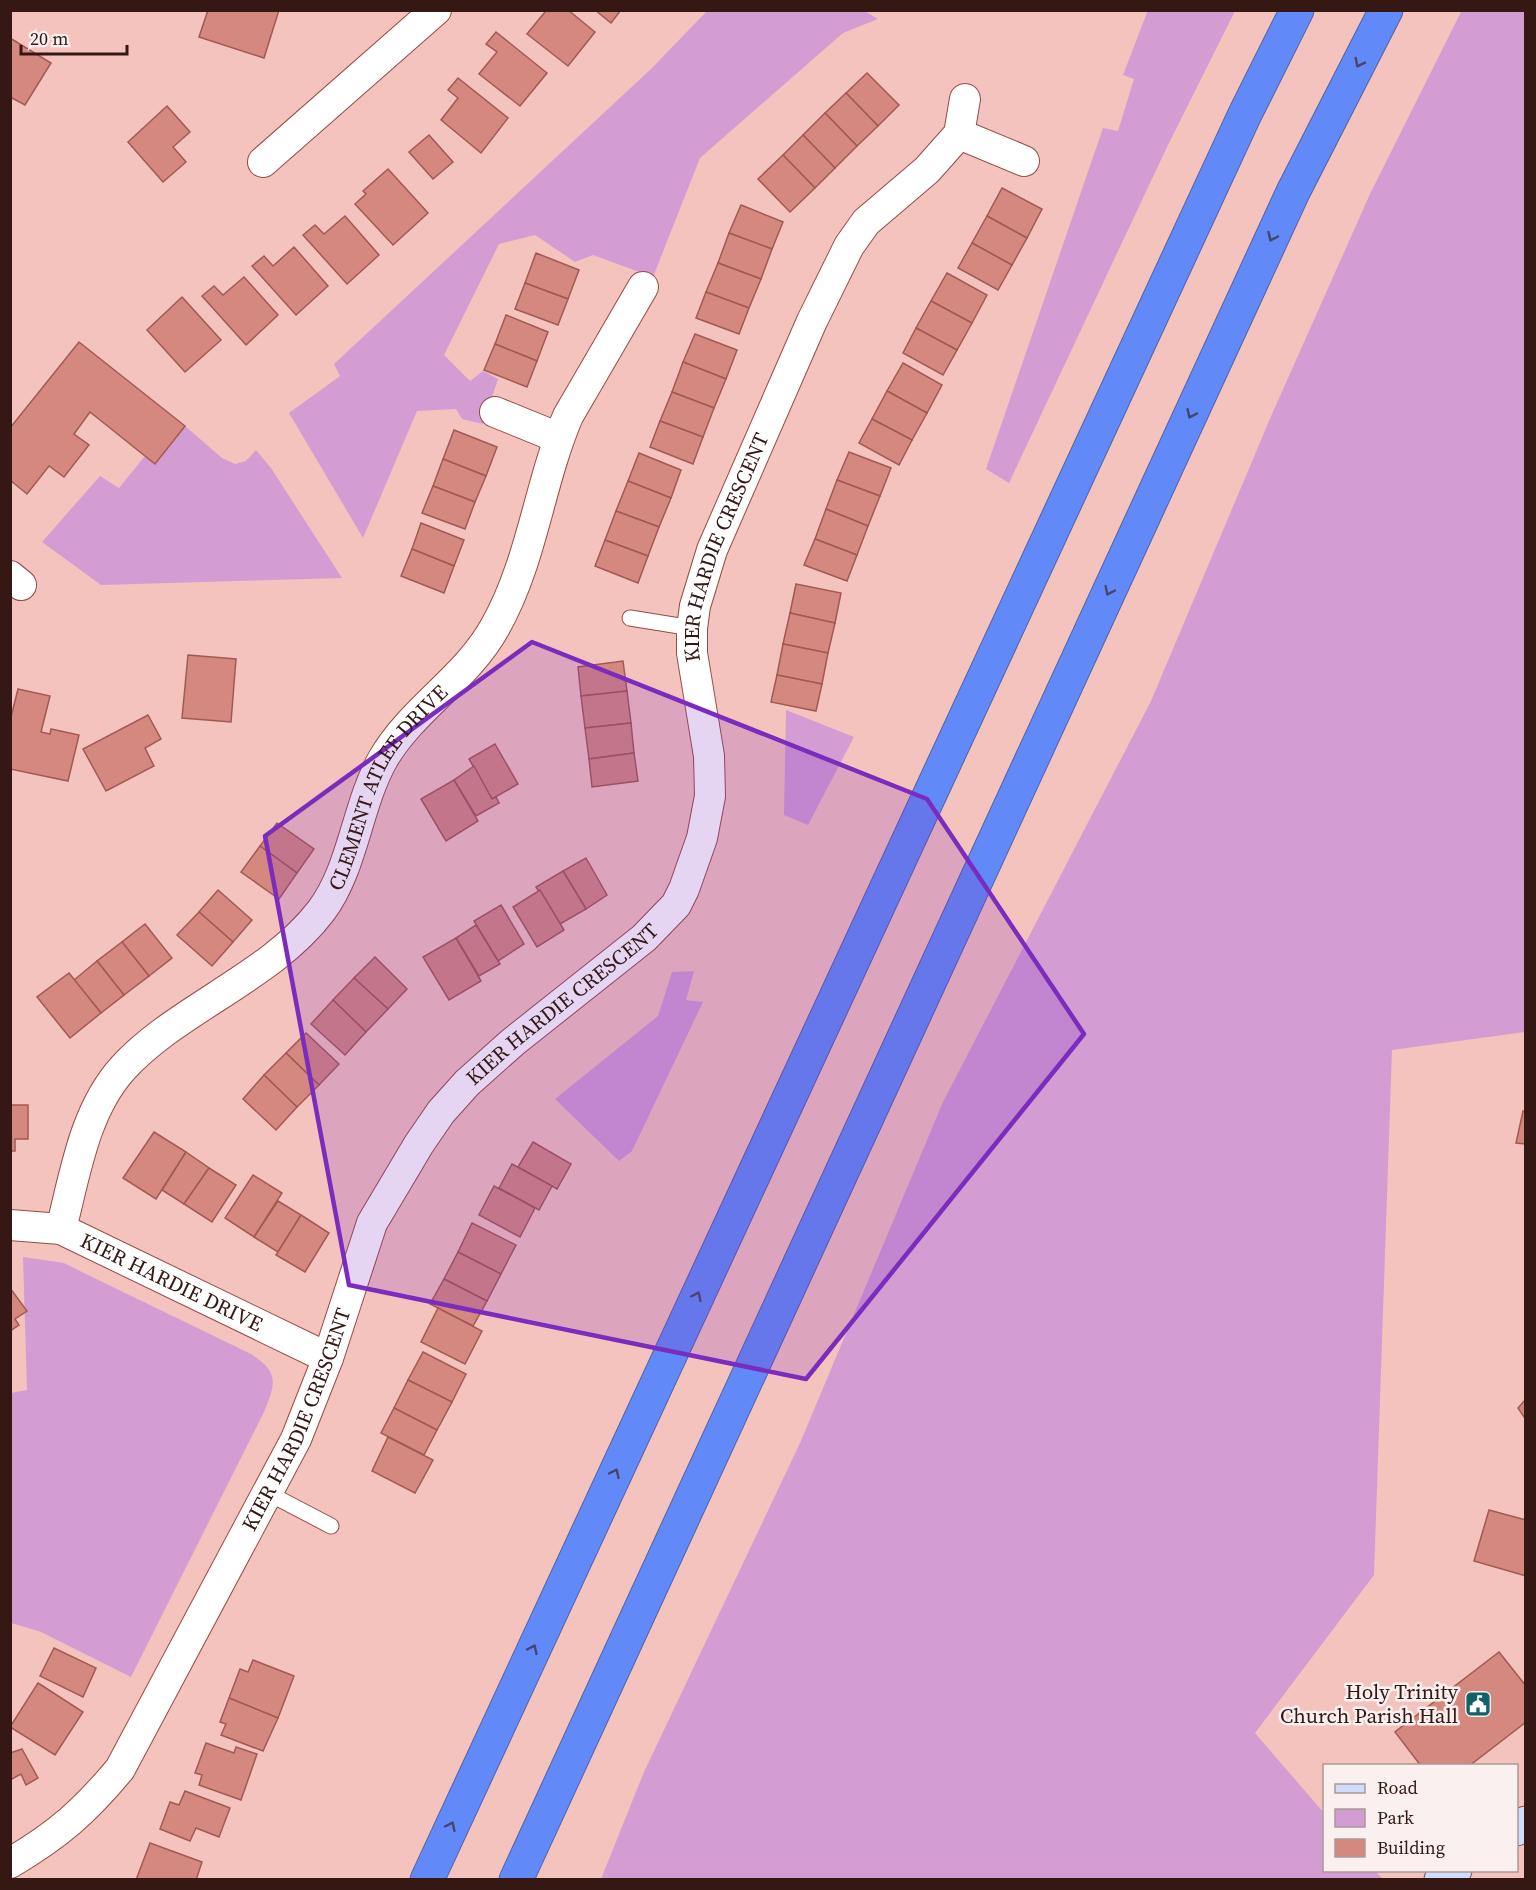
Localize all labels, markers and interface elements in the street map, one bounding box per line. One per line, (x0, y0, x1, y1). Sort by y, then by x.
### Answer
scale bar (21, 18, 128, 56)
text: 20 m (30, 26, 68, 51)
one-way arrow (1355, 56, 1367, 67)
one-way arrow (1268, 231, 1280, 242)
one-way arrow (1186, 408, 1198, 419)
street label: KIER HARDIE CRESCENT (676, 428, 776, 664)
one-way arrow (1105, 585, 1117, 596)
street label: CLEMENT ATLEE DRIVE (321, 678, 454, 895)
street label: KIER HARDIE CRESCENT (459, 916, 665, 1091)
street label: KIER HARDIE DRIVE (76, 1226, 268, 1338)
one-way arrow (690, 1291, 702, 1302)
street label: KIER HARDIE CRESCENT (235, 1304, 357, 1536)
one-way arrow (608, 1468, 620, 1479)
one-way arrow (526, 1645, 538, 1656)
place label: Holy Trinity Church Parish Hall (1280, 1677, 1458, 1730)
public building icon: Holy Trinity Church Parish Hall (1463, 1689, 1493, 1719)
legend (1323, 1764, 1518, 1872)
text: Road (1377, 1775, 1418, 1800)
text: Park (1377, 1805, 1414, 1830)
one-way arrow (444, 1822, 456, 1833)
text: Building (1377, 1835, 1445, 1860)

